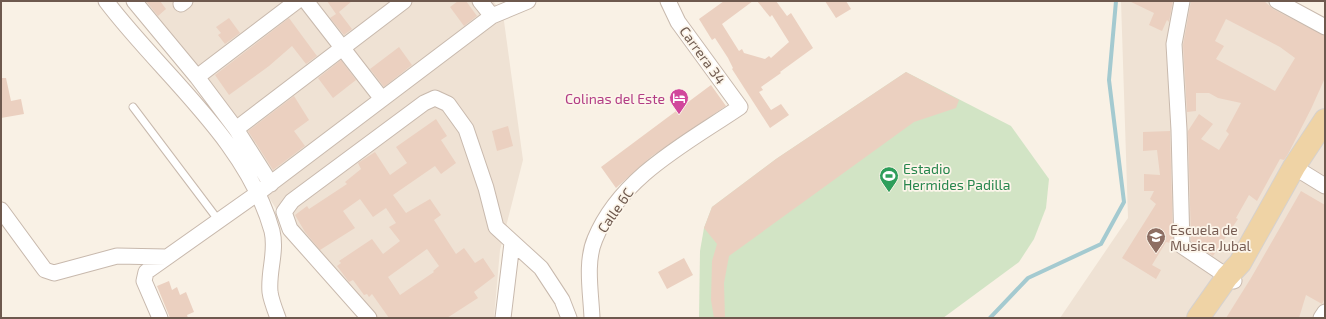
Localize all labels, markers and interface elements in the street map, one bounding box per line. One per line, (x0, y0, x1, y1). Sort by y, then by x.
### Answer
street label: Carrera 34 (676, 23, 730, 87)
hotel icon: Colinas del Este (668, 87, 690, 115)
place label: Colinas del Este (565, 90, 665, 107)
place label: Estadio Hermides Padilla (903, 160, 1010, 193)
sports icon: Estadio Hermides Padilla (878, 165, 900, 193)
street label: Calle 6C (594, 184, 636, 236)
place label: Escuela de Musica Jubal (1170, 221, 1252, 254)
school or university icon: Escuela de Musica Jubal (1145, 226, 1167, 254)

